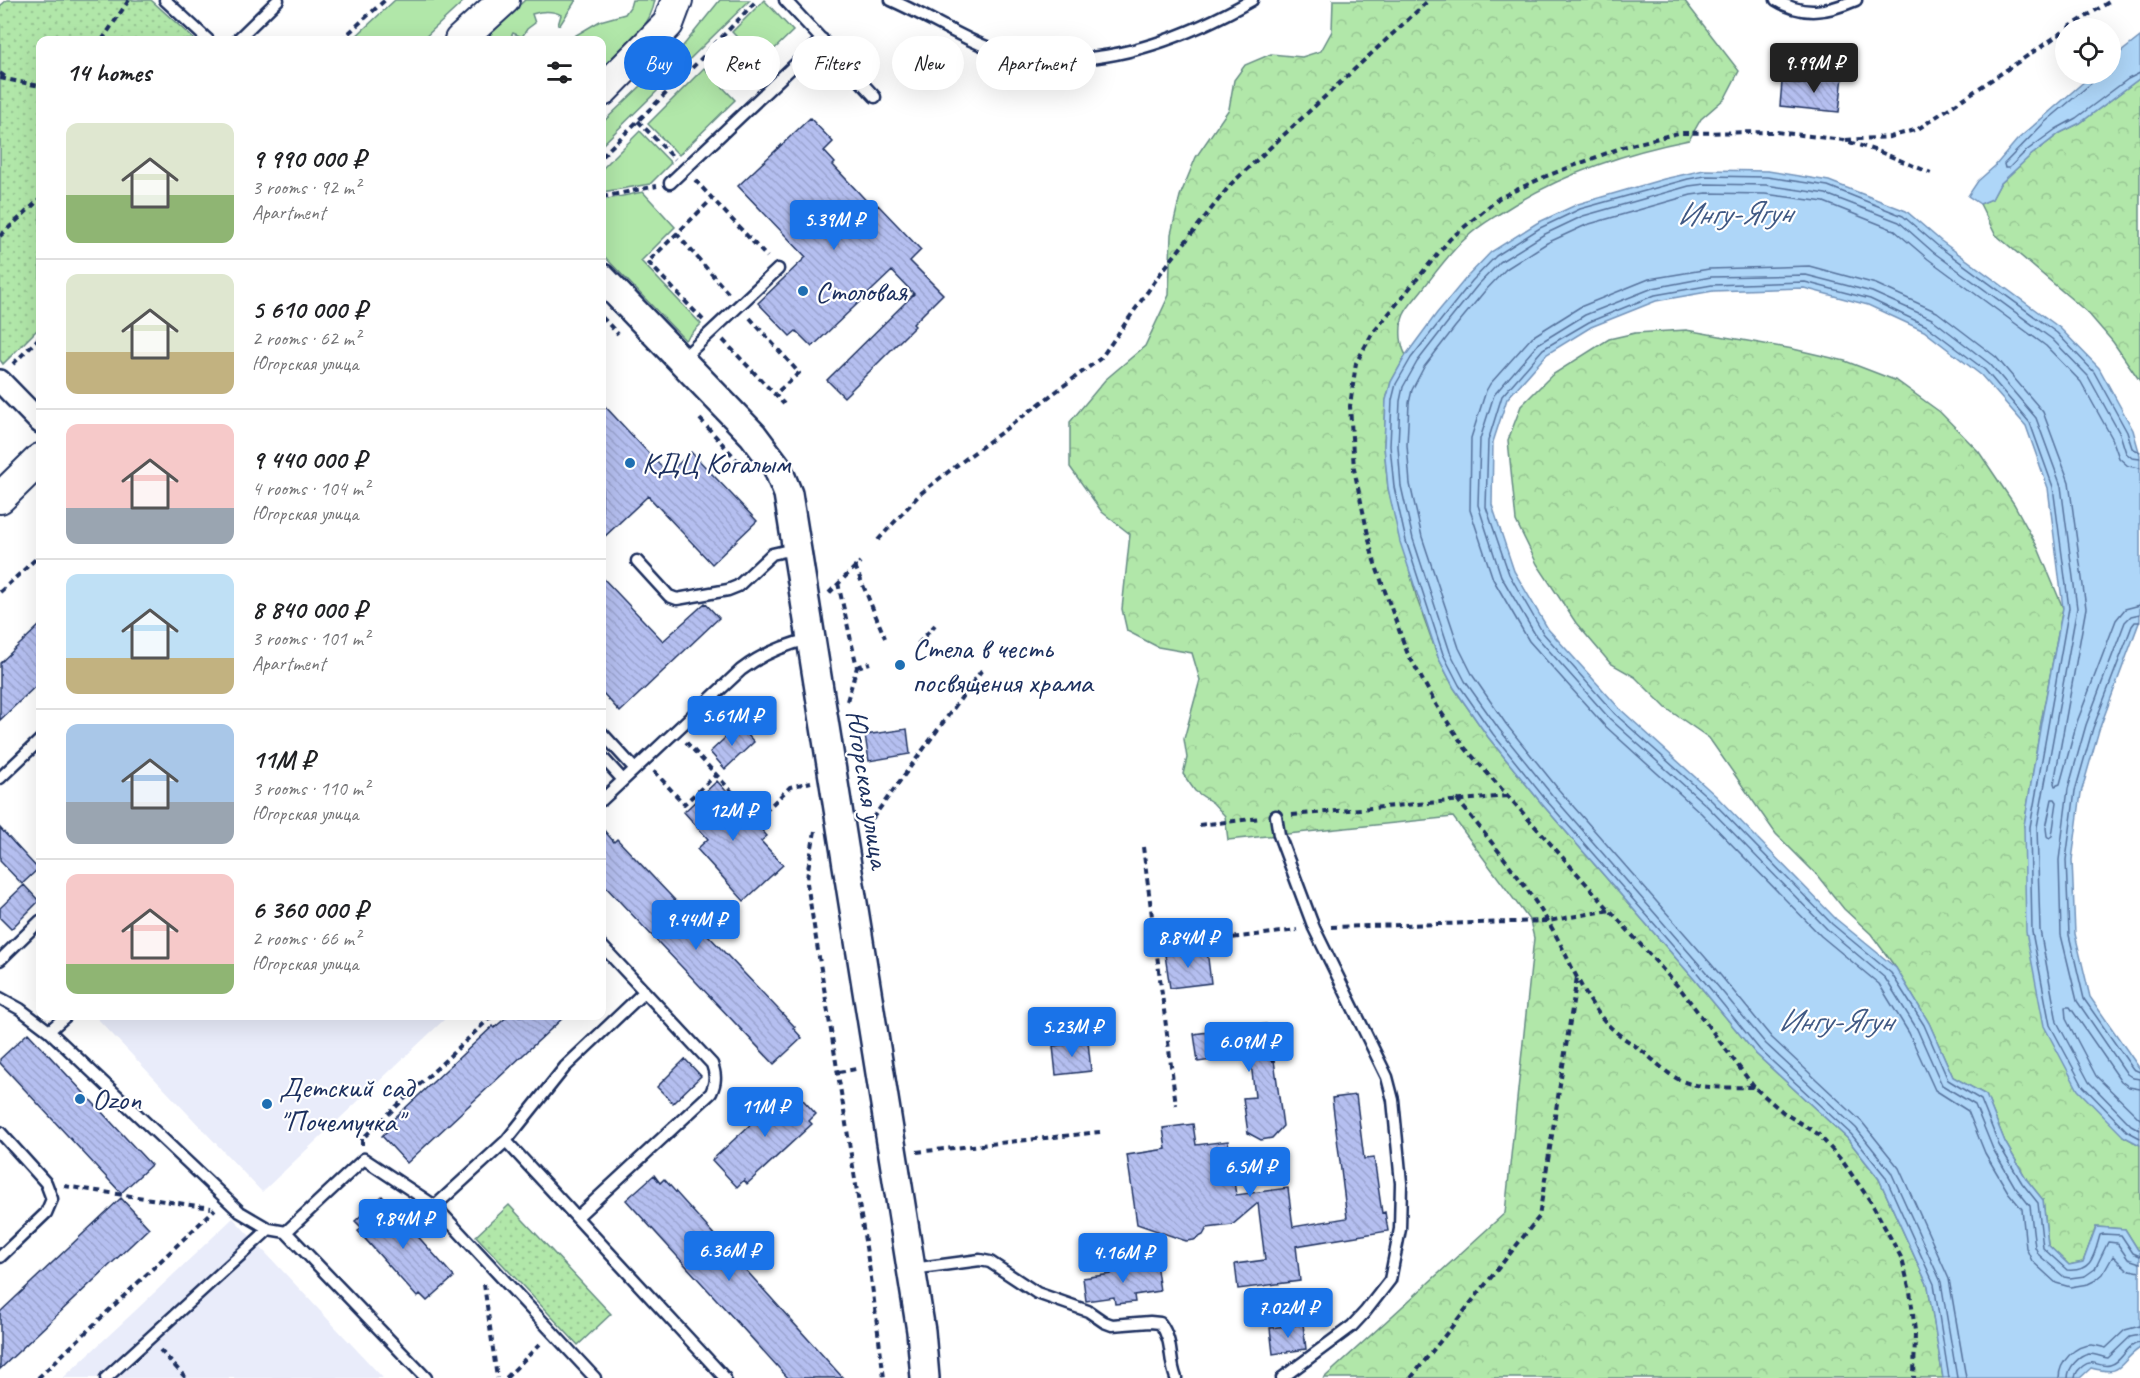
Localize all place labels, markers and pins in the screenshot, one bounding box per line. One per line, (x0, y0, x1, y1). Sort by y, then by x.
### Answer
pin: 9.99M ₽ (1759, 43, 1869, 94)
pin: 5.39M ₽ (779, 200, 889, 251)
place label: Столовая (815, 272, 908, 310)
marker: Столовая (796, 284, 810, 298)
place label: КДЦ Когалым (642, 444, 792, 482)
marker: КДЦ Когалым (623, 456, 637, 470)
place label: Стела в честь посвящения храма (912, 629, 1094, 701)
marker: Стела в честь посвящения храма (893, 658, 907, 672)
pin: 5.61M ₽ (677, 696, 787, 747)
pin: 12M ₽ (691, 791, 775, 842)
pin: 9.44M ₽ (641, 900, 751, 951)
pin: 8.84M ₽ (1133, 918, 1243, 969)
pin: 5.23M ₽ (1017, 1007, 1127, 1058)
pin: 6.09M ₽ (1194, 1022, 1304, 1073)
place label: Детский сад "Почемучка" (279, 1068, 416, 1140)
place label: Ozon (92, 1080, 142, 1118)
pin: 11M ₽ (723, 1087, 807, 1138)
marker: Ozon (73, 1092, 87, 1106)
marker: Детский сад "Почемучка" (260, 1097, 274, 1111)
pin: 6.5M ₽ (1201, 1147, 1299, 1198)
pin: 9.84M ₽ (348, 1199, 458, 1250)
pin: 6.36M ₽ (674, 1231, 784, 1282)
pin: 4.16M ₽ (1068, 1233, 1178, 1284)
pin: 7.02M ₽ (1233, 1288, 1343, 1339)

